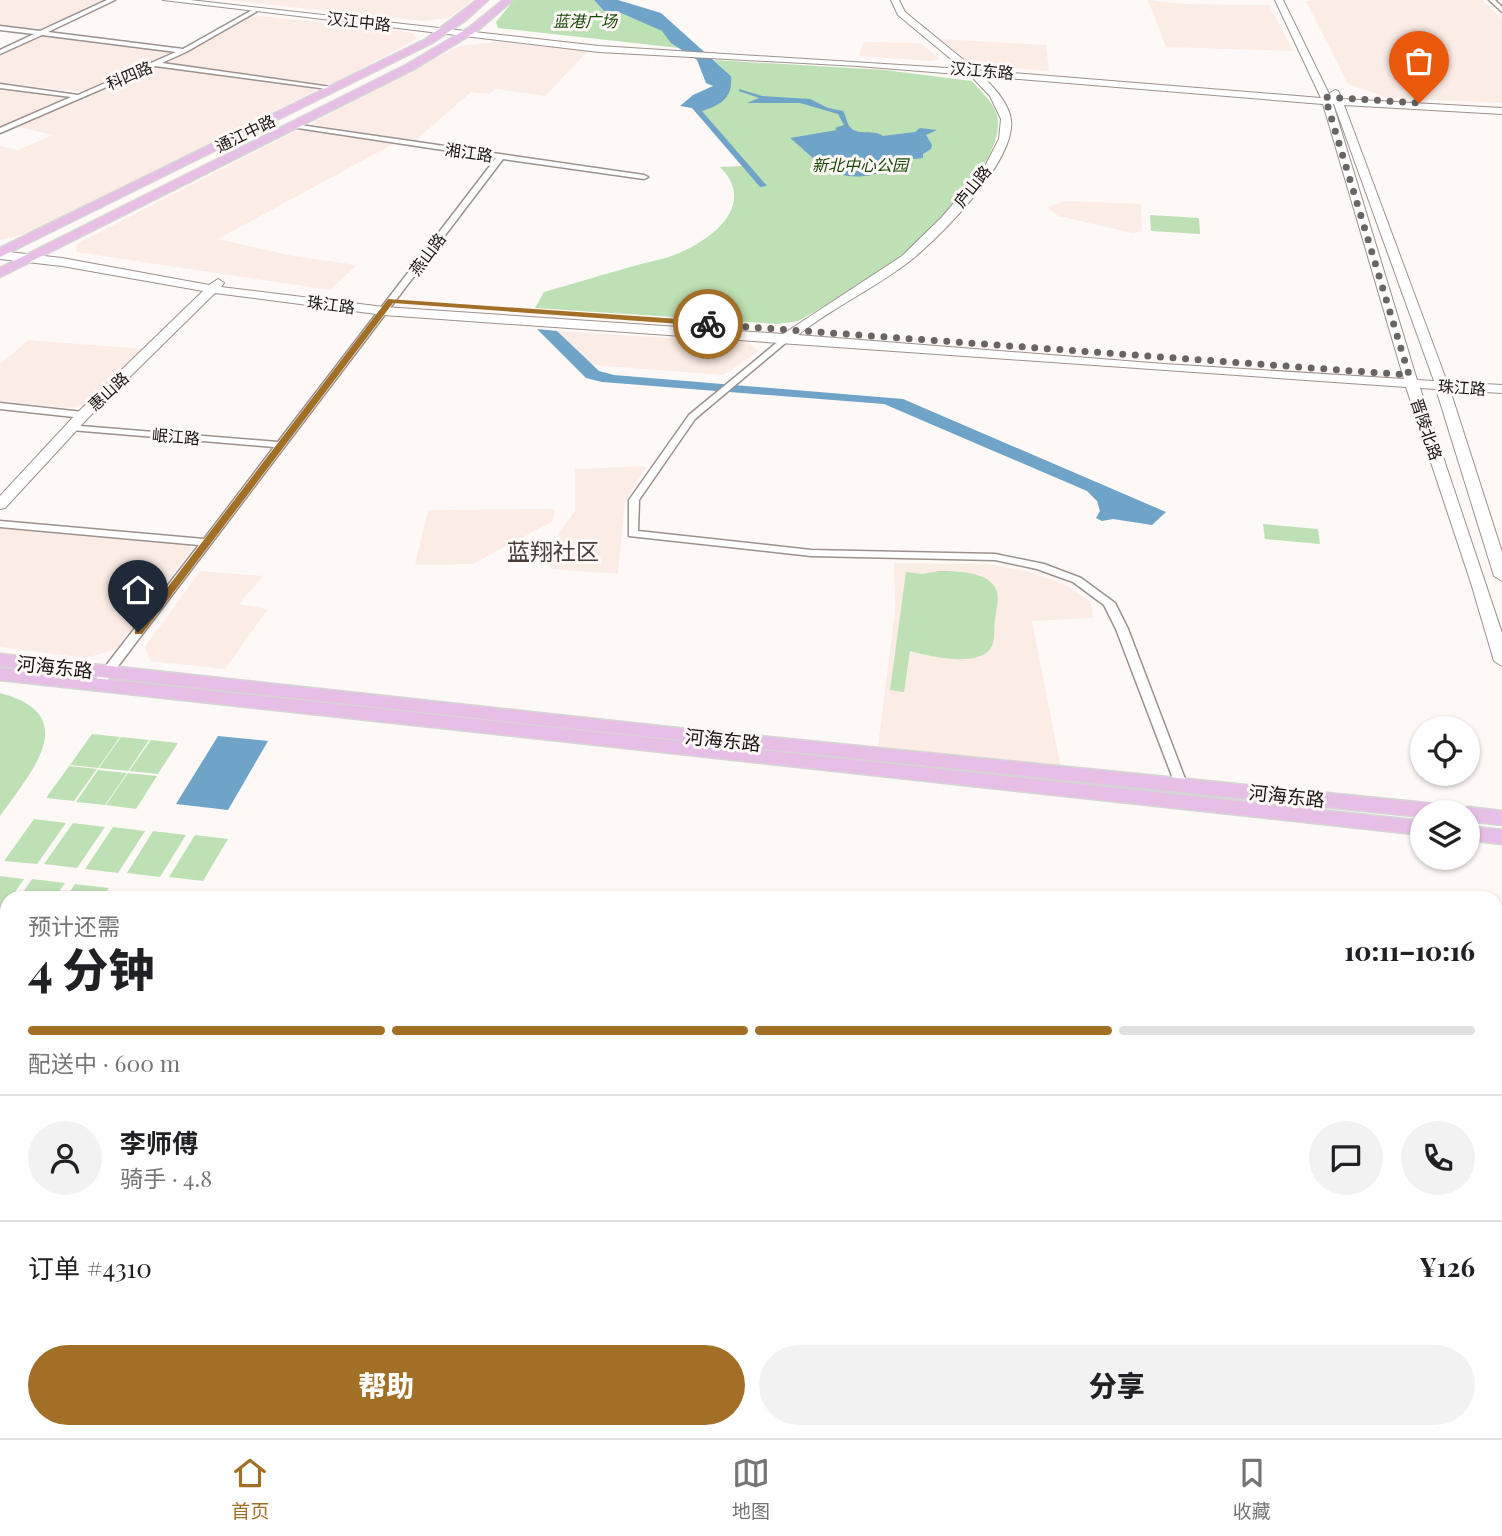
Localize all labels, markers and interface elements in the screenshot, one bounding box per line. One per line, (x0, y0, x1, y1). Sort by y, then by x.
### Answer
street label: 汉江中路 (326, 7, 392, 35)
park label: 蓝港广场 (553, 10, 619, 31)
pin (1389, 31, 1449, 103)
icon: bag (1400, 42, 1438, 80)
street label: 科四路 (103, 56, 155, 94)
street label: 汉江东路 (949, 57, 1015, 83)
street label: 通江中路 (212, 110, 278, 156)
street label: 湘江路 (444, 138, 494, 166)
park label: 新北中心公园 (812, 154, 910, 175)
street label: 庐山路 (949, 161, 995, 211)
street label: 燕山路 (404, 229, 450, 279)
courier (673, 289, 743, 359)
street label: 珠江路 (306, 291, 356, 317)
icon: bike (689, 305, 727, 343)
street label: 惠山路 (83, 367, 133, 415)
street label: 珠江路 (1437, 375, 1487, 399)
street label: 晋陵北路 (1407, 395, 1447, 463)
street label: 岷江路 (151, 423, 201, 449)
district label: 蓝翔社区 (507, 535, 599, 566)
pin (108, 560, 168, 632)
icon: home (119, 571, 157, 609)
street label: 河海东路 (16, 649, 94, 683)
map controls (1410, 716, 1480, 870)
button: locate (1410, 716, 1480, 786)
street label: 河海东路 (684, 722, 762, 756)
street label: 河海东路 (1248, 778, 1326, 812)
button: layers (1410, 800, 1480, 870)
text: 预计还需 (28, 910, 120, 941)
text: 10:11–10:16 (1344, 933, 1475, 968)
text: 4 分钟 (28, 937, 155, 999)
text: 配送中 · 600 m (28, 1047, 180, 1078)
button: person (28, 1121, 102, 1195)
button: chat (1309, 1121, 1383, 1195)
button: phone (1401, 1121, 1475, 1195)
text: 李师傅 (120, 1125, 198, 1160)
text: 骑手 · 4.8 (120, 1162, 212, 1193)
text: ¥126 (1419, 1249, 1475, 1284)
text: 订单 #4310 (28, 1250, 152, 1285)
button: 帮助 (28, 1345, 745, 1425)
button: 分享 (759, 1345, 1475, 1425)
tab: 首页 (231, 1454, 269, 1523)
tab: 地图 (732, 1454, 770, 1523)
tab: 收藏 (1233, 1454, 1271, 1523)

